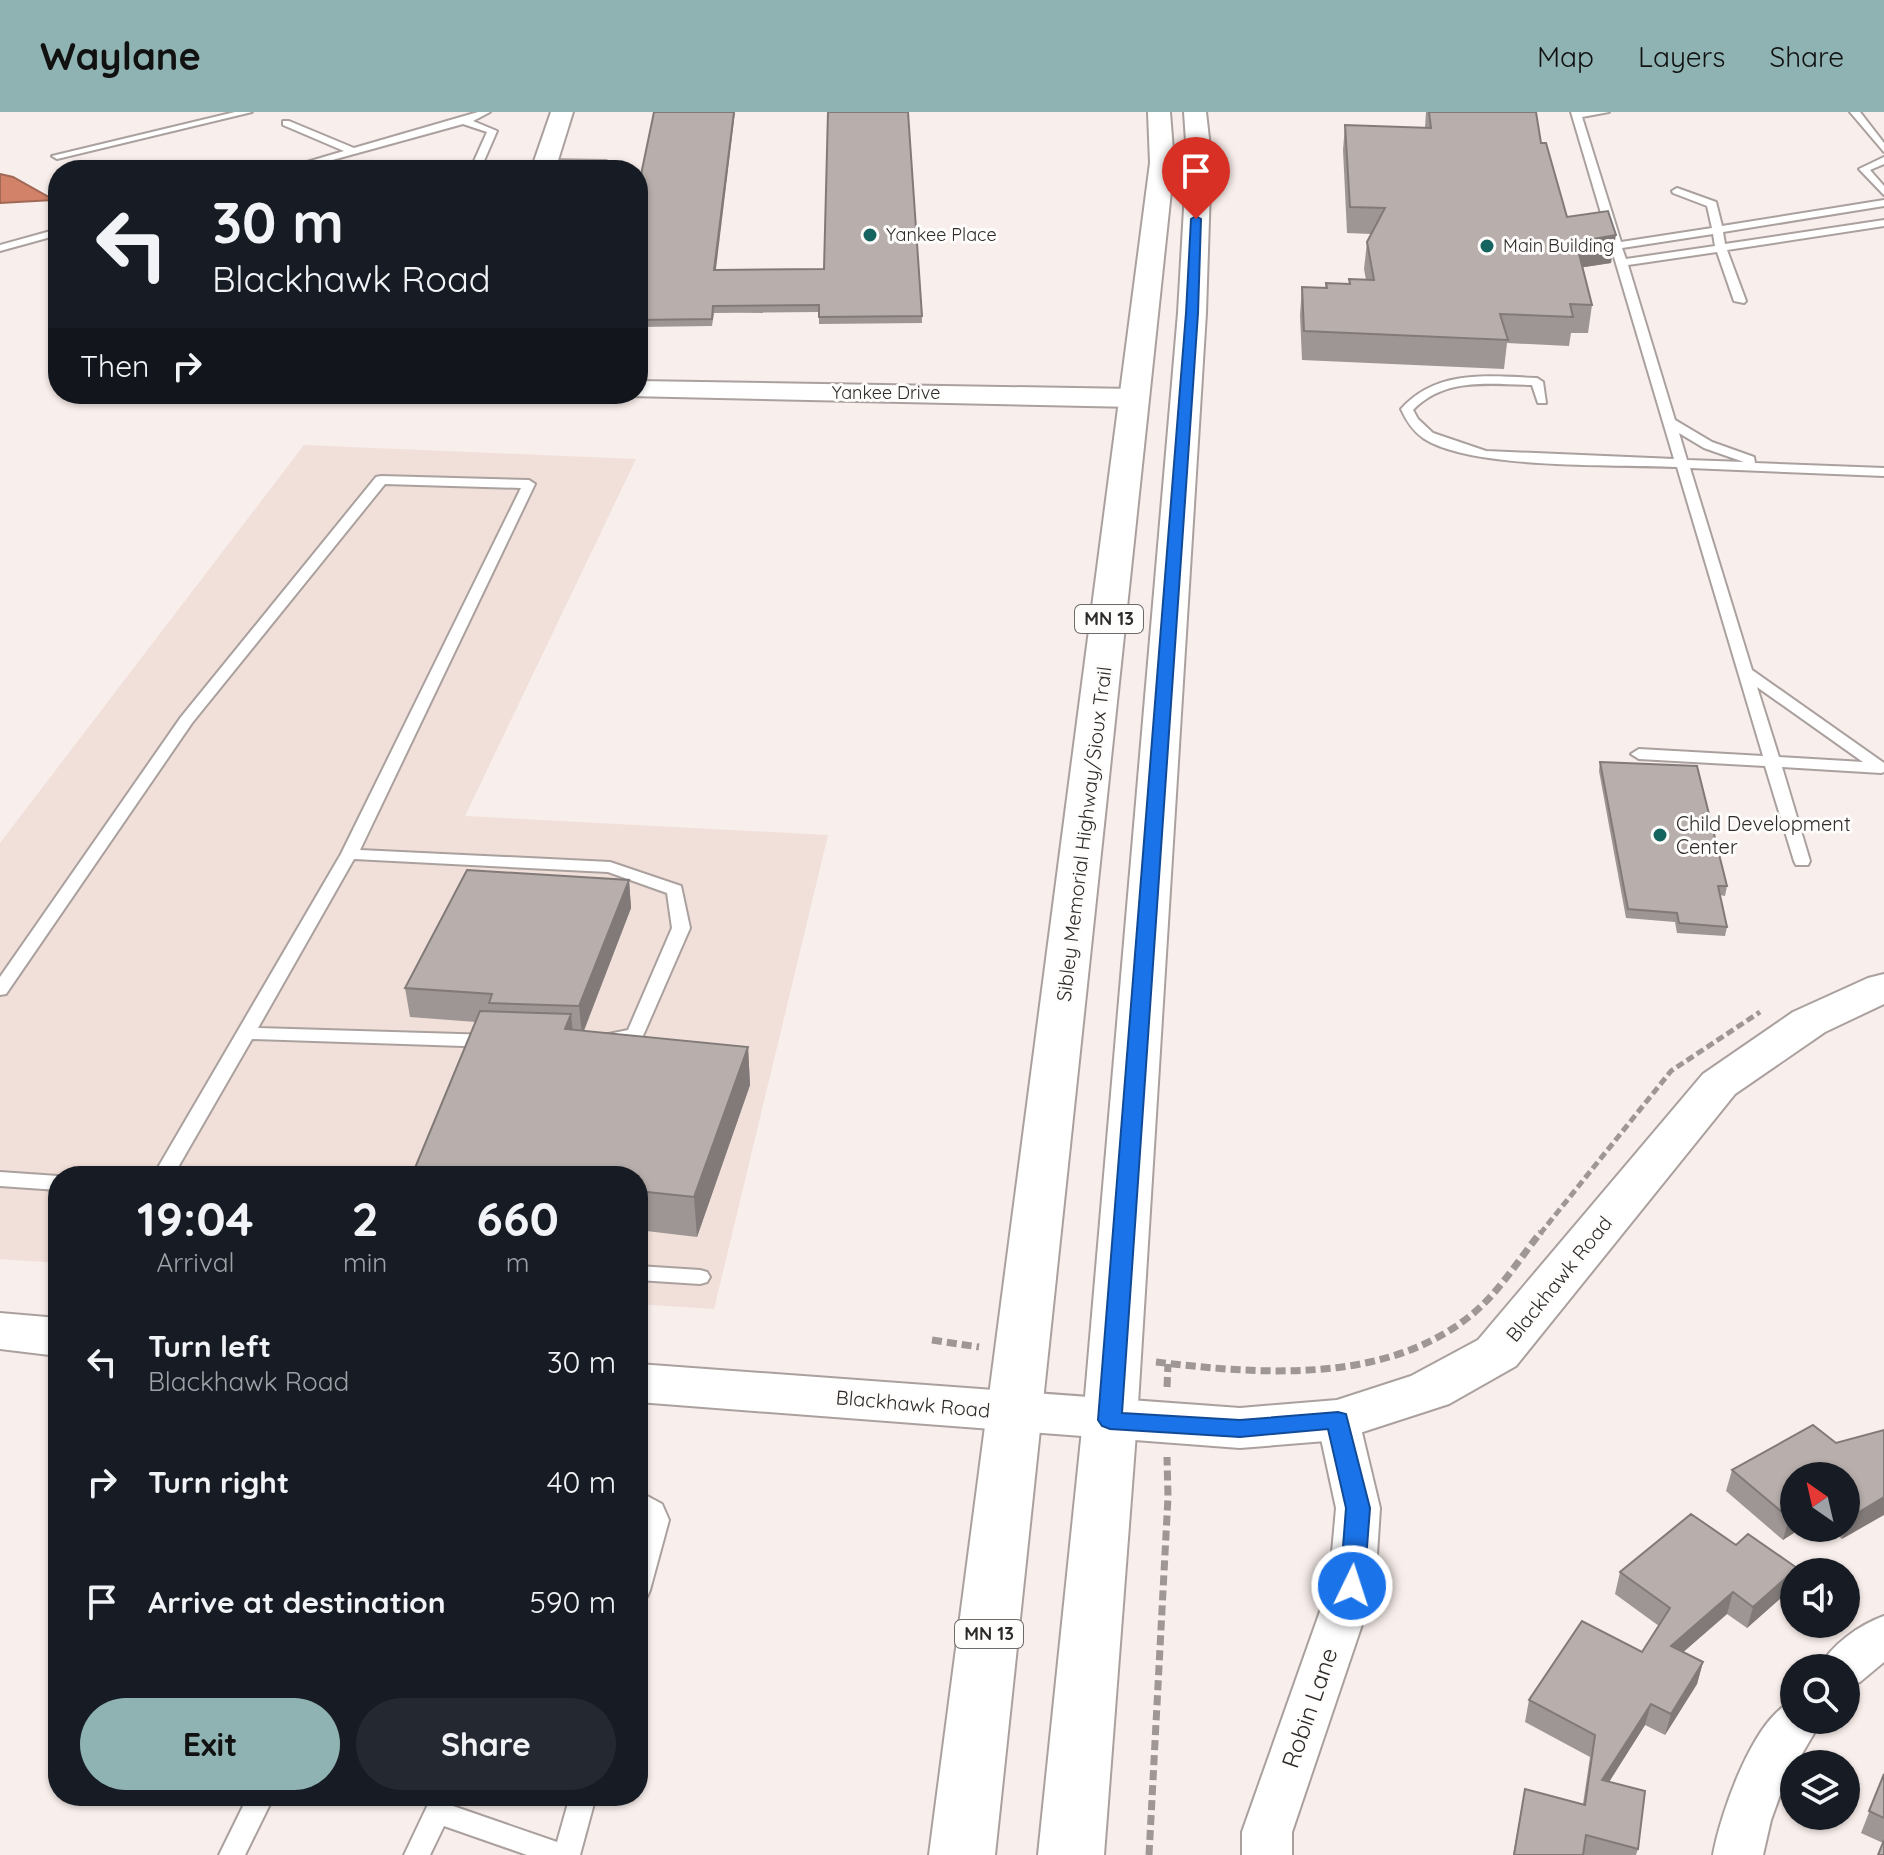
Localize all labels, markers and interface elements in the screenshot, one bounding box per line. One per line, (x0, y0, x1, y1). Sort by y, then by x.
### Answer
text: Waylane (40, 32, 201, 80)
text: Map (1537, 39, 1594, 74)
text: Layers (1638, 39, 1725, 74)
text: Share (1769, 39, 1844, 74)
pin (1162, 137, 1230, 219)
icon: arrive (1174, 149, 1218, 193)
text: 30 m (212, 187, 344, 257)
icon: left (80, 192, 184, 296)
place label: Yankee Place (886, 223, 997, 246)
marker: Yankee Place (861, 226, 879, 244)
place label: Main Building (1503, 234, 1614, 257)
marker: Main Building (1478, 237, 1496, 255)
text: Blackhawk Road (212, 256, 491, 301)
icon: right (165, 344, 209, 388)
text: Then (80, 347, 149, 385)
street label: Yankee Drive (832, 381, 940, 404)
road number: MN 13 (1075, 605, 1143, 633)
street label: Sibley Memorial Highway/Sioux Trail (1051, 665, 1116, 1003)
place label: Child Development Center (1676, 811, 1851, 859)
marker: Child Development Center (1651, 826, 1669, 844)
text: 19:04 (137, 1188, 254, 1248)
text: 2 (351, 1188, 379, 1248)
text: 660 (476, 1188, 559, 1248)
street label: Blackhawk Road (1500, 1211, 1617, 1347)
text: Arrival (157, 1246, 234, 1279)
text: min (343, 1246, 387, 1279)
text: m (506, 1246, 529, 1279)
text: Turn left (148, 1327, 271, 1365)
icon: left (80, 1340, 124, 1384)
text: 30 m (547, 1343, 616, 1381)
text: Blackhawk Road (148, 1365, 349, 1398)
street label: Blackhawk Road (835, 1384, 991, 1423)
icon: right (80, 1460, 124, 1504)
north arrow (1780, 1462, 1860, 1542)
map controls (1780, 1462, 1860, 1830)
text: Turn right (148, 1463, 289, 1501)
text: 40 m (547, 1463, 616, 1501)
position arrow (1310, 1544, 1394, 1628)
button: sound (1780, 1558, 1860, 1638)
icon: arrive (80, 1580, 124, 1624)
text: Arrive at destination (148, 1583, 446, 1621)
text: 590 m (530, 1583, 616, 1621)
road number: MN 13 (955, 1620, 1023, 1648)
street label: Robin Lane (1274, 1644, 1344, 1772)
button: search (1780, 1654, 1860, 1734)
button: Exit (80, 1698, 340, 1790)
button: Share (356, 1698, 616, 1790)
button: layers (1780, 1750, 1860, 1830)

